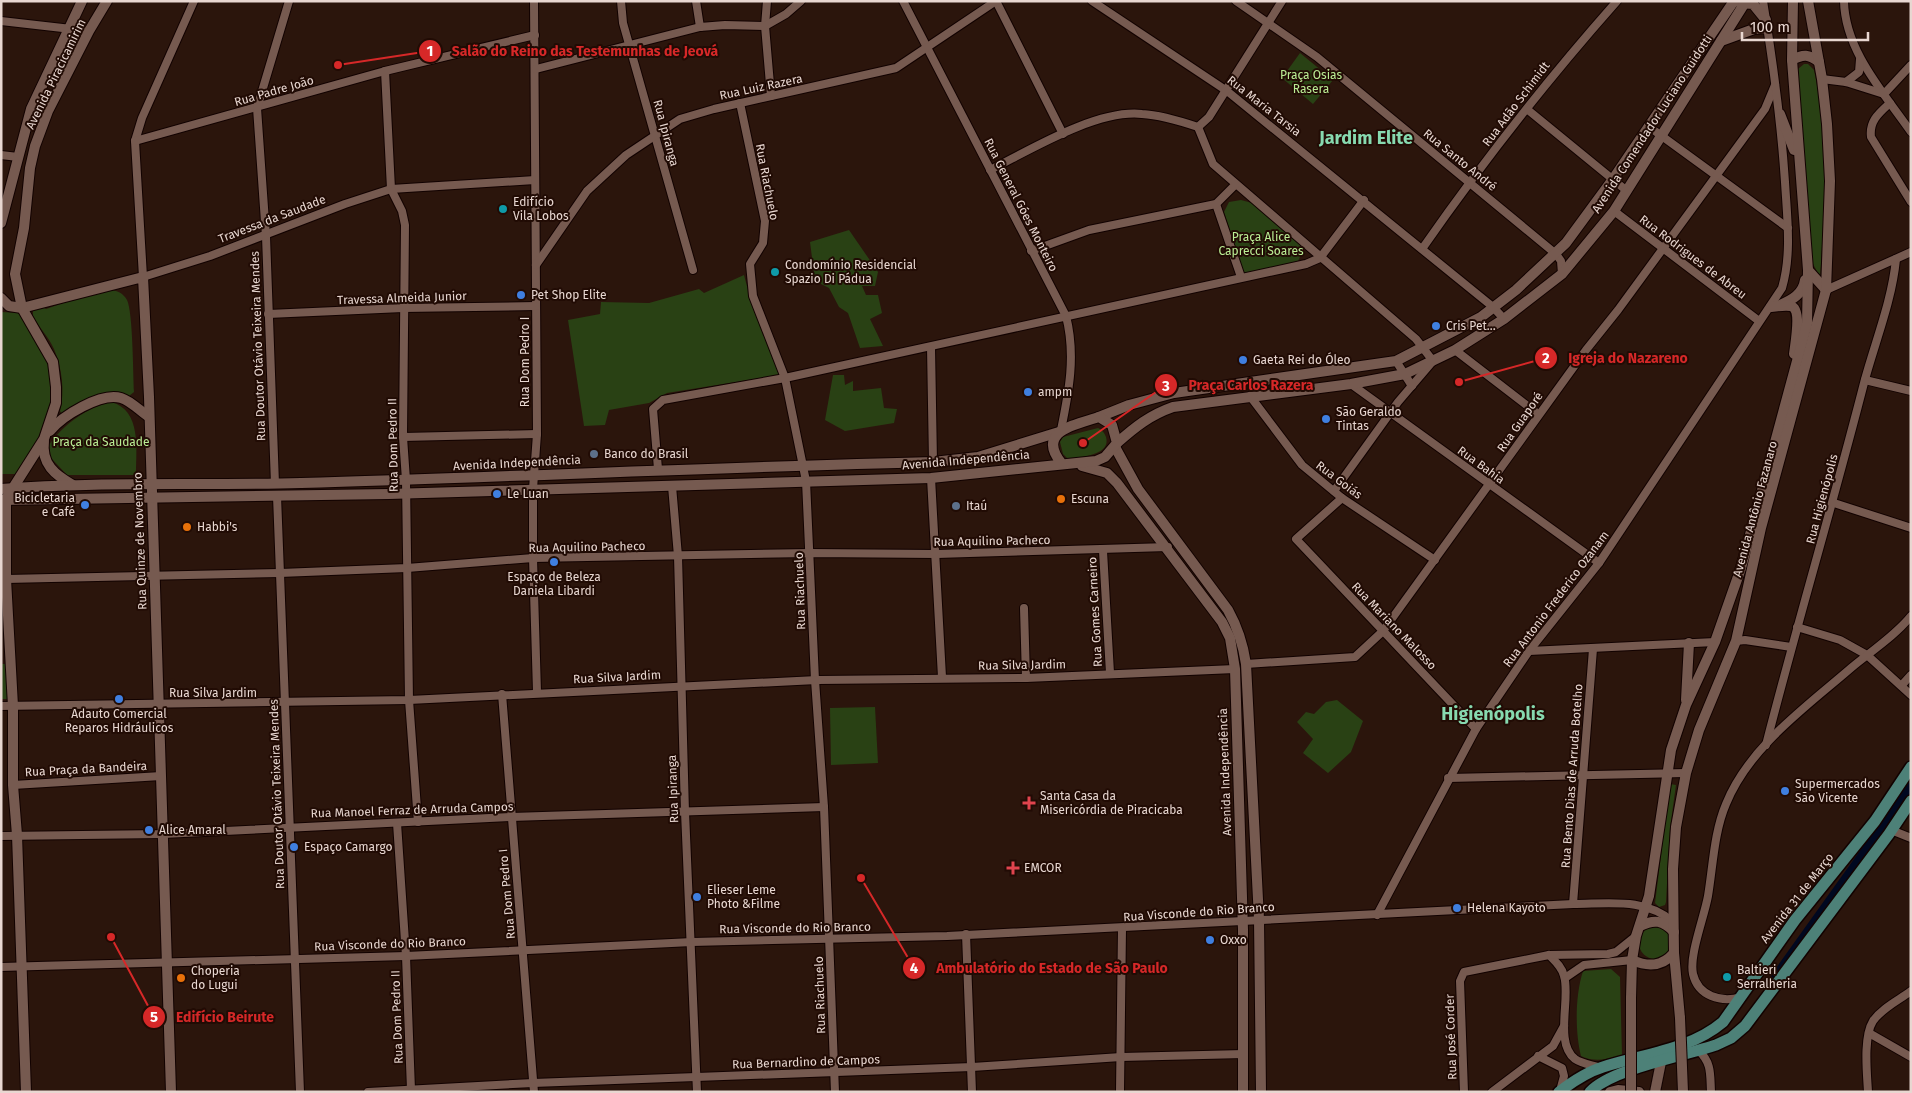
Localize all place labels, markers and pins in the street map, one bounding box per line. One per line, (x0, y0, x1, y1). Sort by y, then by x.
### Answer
callout: Salão do Reino das Testemunhas de Jeová (417, 36, 729, 65)
place label: Edifício Vila Lobos (513, 195, 569, 223)
marker: Edifício Vila Lobos (497, 203, 509, 215)
place label: Condomínio Residencial Spazio Di Pádua (785, 258, 917, 286)
marker: Condomínio Residencial Spazio Di Pádua (769, 266, 781, 278)
place label: Pet Shop Elite (531, 288, 606, 302)
marker: Pet Shop Elite (515, 289, 527, 301)
place label: Cris Pet... (1446, 319, 1496, 333)
marker: Cris Pet... (1430, 320, 1442, 332)
callout: Igreja do Nazareno (1533, 343, 1698, 372)
place label: Gaeta Rei do Óleo (1253, 352, 1350, 367)
marker: Gaeta Rei do Óleo (1237, 354, 1249, 366)
callout: Praça Carlos Razera (1154, 371, 1324, 400)
place label: ampm (1038, 385, 1072, 399)
marker: ampm (1022, 386, 1034, 398)
place label: São Geraldo Tintas (1336, 405, 1402, 433)
marker: São Geraldo Tintas (1320, 413, 1332, 425)
place label: Banco do Brasil (604, 447, 689, 461)
marker: Banco do Brasil (588, 448, 600, 460)
place label: Le Luan (507, 487, 549, 501)
marker: Le Luan (491, 488, 503, 500)
place label: Bicicletaria e Café (14, 491, 75, 519)
place label: Escuna (1071, 492, 1109, 506)
marker: Escuna (1055, 493, 1067, 505)
marker: Bicicletaria e Café (79, 499, 91, 511)
place label: Itaú (966, 499, 987, 513)
marker: Itaú (950, 500, 962, 512)
place label: Habbi's (197, 520, 238, 534)
marker: Habbi's (181, 521, 193, 533)
marker: Espaço de Beleza Daniela Libardi (548, 556, 560, 568)
place label: Espaço de Beleza Daniela Libardi (507, 570, 601, 598)
marker: Adauto Comercial Reparos Hidráulicos (113, 693, 125, 705)
place label: Adauto Comercial Reparos Hidráulicos (65, 707, 174, 735)
place label: Supermercados São Vicente (1795, 777, 1880, 805)
marker: Supermercados São Vicente (1779, 785, 1791, 797)
place label: Santa Casa da Misericórdia de Piracicaba (1040, 789, 1183, 817)
marker: Santa Casa da Misericórdia de Piracicaba (1022, 796, 1036, 810)
place label: Alice Amaral (159, 823, 226, 837)
marker: Alice Amaral (143, 824, 155, 836)
place label: Espaço Camargo (304, 840, 393, 854)
marker: Espaço Camargo (288, 841, 300, 853)
marker: EMCOR (1006, 861, 1020, 875)
place label: EMCOR (1024, 861, 1062, 875)
place label: Elieser Leme Photo &Filme (707, 883, 780, 911)
marker: Elieser Leme Photo &Filme (691, 891, 703, 903)
place label: Helena Kayoto (1467, 901, 1546, 915)
marker: Helena Kayoto (1451, 902, 1463, 914)
place label: Oxxo (1220, 933, 1247, 947)
marker: Oxxo (1204, 934, 1216, 946)
callout: Ambulatório do Estado de São Paulo (901, 953, 1178, 982)
place label: Baltieri Serralheria (1737, 963, 1797, 991)
place label: Choperia do Lugui (191, 964, 240, 992)
marker: Baltieri Serralheria (1721, 971, 1733, 983)
marker: Choperia do Lugui (175, 972, 187, 984)
callout: Edifício Beirute (141, 1002, 284, 1031)

